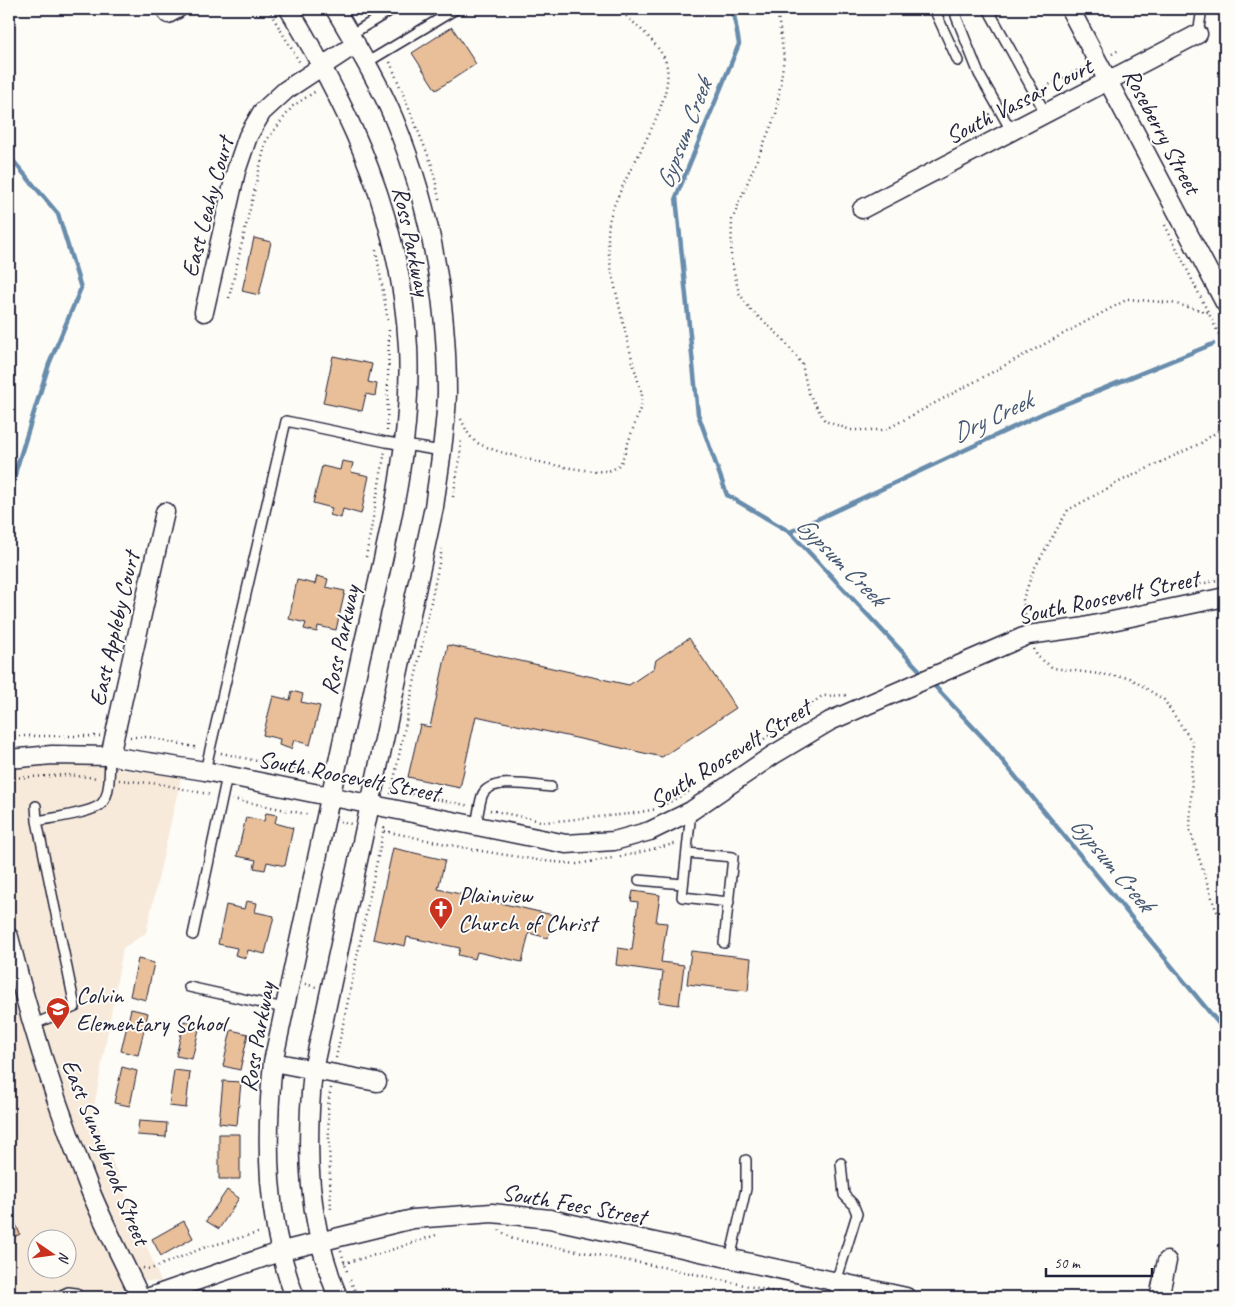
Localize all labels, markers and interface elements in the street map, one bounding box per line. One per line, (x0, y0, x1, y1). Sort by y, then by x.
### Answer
street label: South Vassar Court (941, 50, 1099, 151)
street label: Roseberry Street (1116, 63, 1209, 201)
water label: Gypsum Creek (649, 70, 721, 193)
street label: East Leahy Court (174, 131, 241, 280)
street label: Ross Parkway (386, 184, 439, 300)
water label: Dry Creek (947, 383, 1042, 449)
water label: Gypsum Creek (789, 509, 896, 616)
street label: East Appleby Court (82, 546, 147, 709)
street label: South Roosevelt Street (1015, 563, 1204, 631)
street label: Ross Parkway (314, 581, 367, 697)
street label: South Roosevelt Street (644, 691, 819, 816)
street label: South Roosevelt Street (256, 744, 445, 809)
water label: Gypsum Creek (1063, 810, 1164, 922)
place label: Plainview Church of Christ (458, 880, 600, 938)
church icon: Plainview Church of Christ (428, 896, 454, 930)
street label: Ross Parkway (233, 978, 282, 1094)
place label: Colvin Elementary School (76, 980, 230, 1038)
school or university icon: Colvin Elementary School (45, 996, 71, 1030)
street label: East Sunnybrook Street (55, 1055, 158, 1251)
street label: South Fees Street (500, 1177, 651, 1232)
north arrow (28, 1228, 78, 1278)
scale bar (1046, 1246, 1153, 1278)
text: N (54, 1251, 73, 1265)
text: 50 m (1054, 1254, 1081, 1273)

